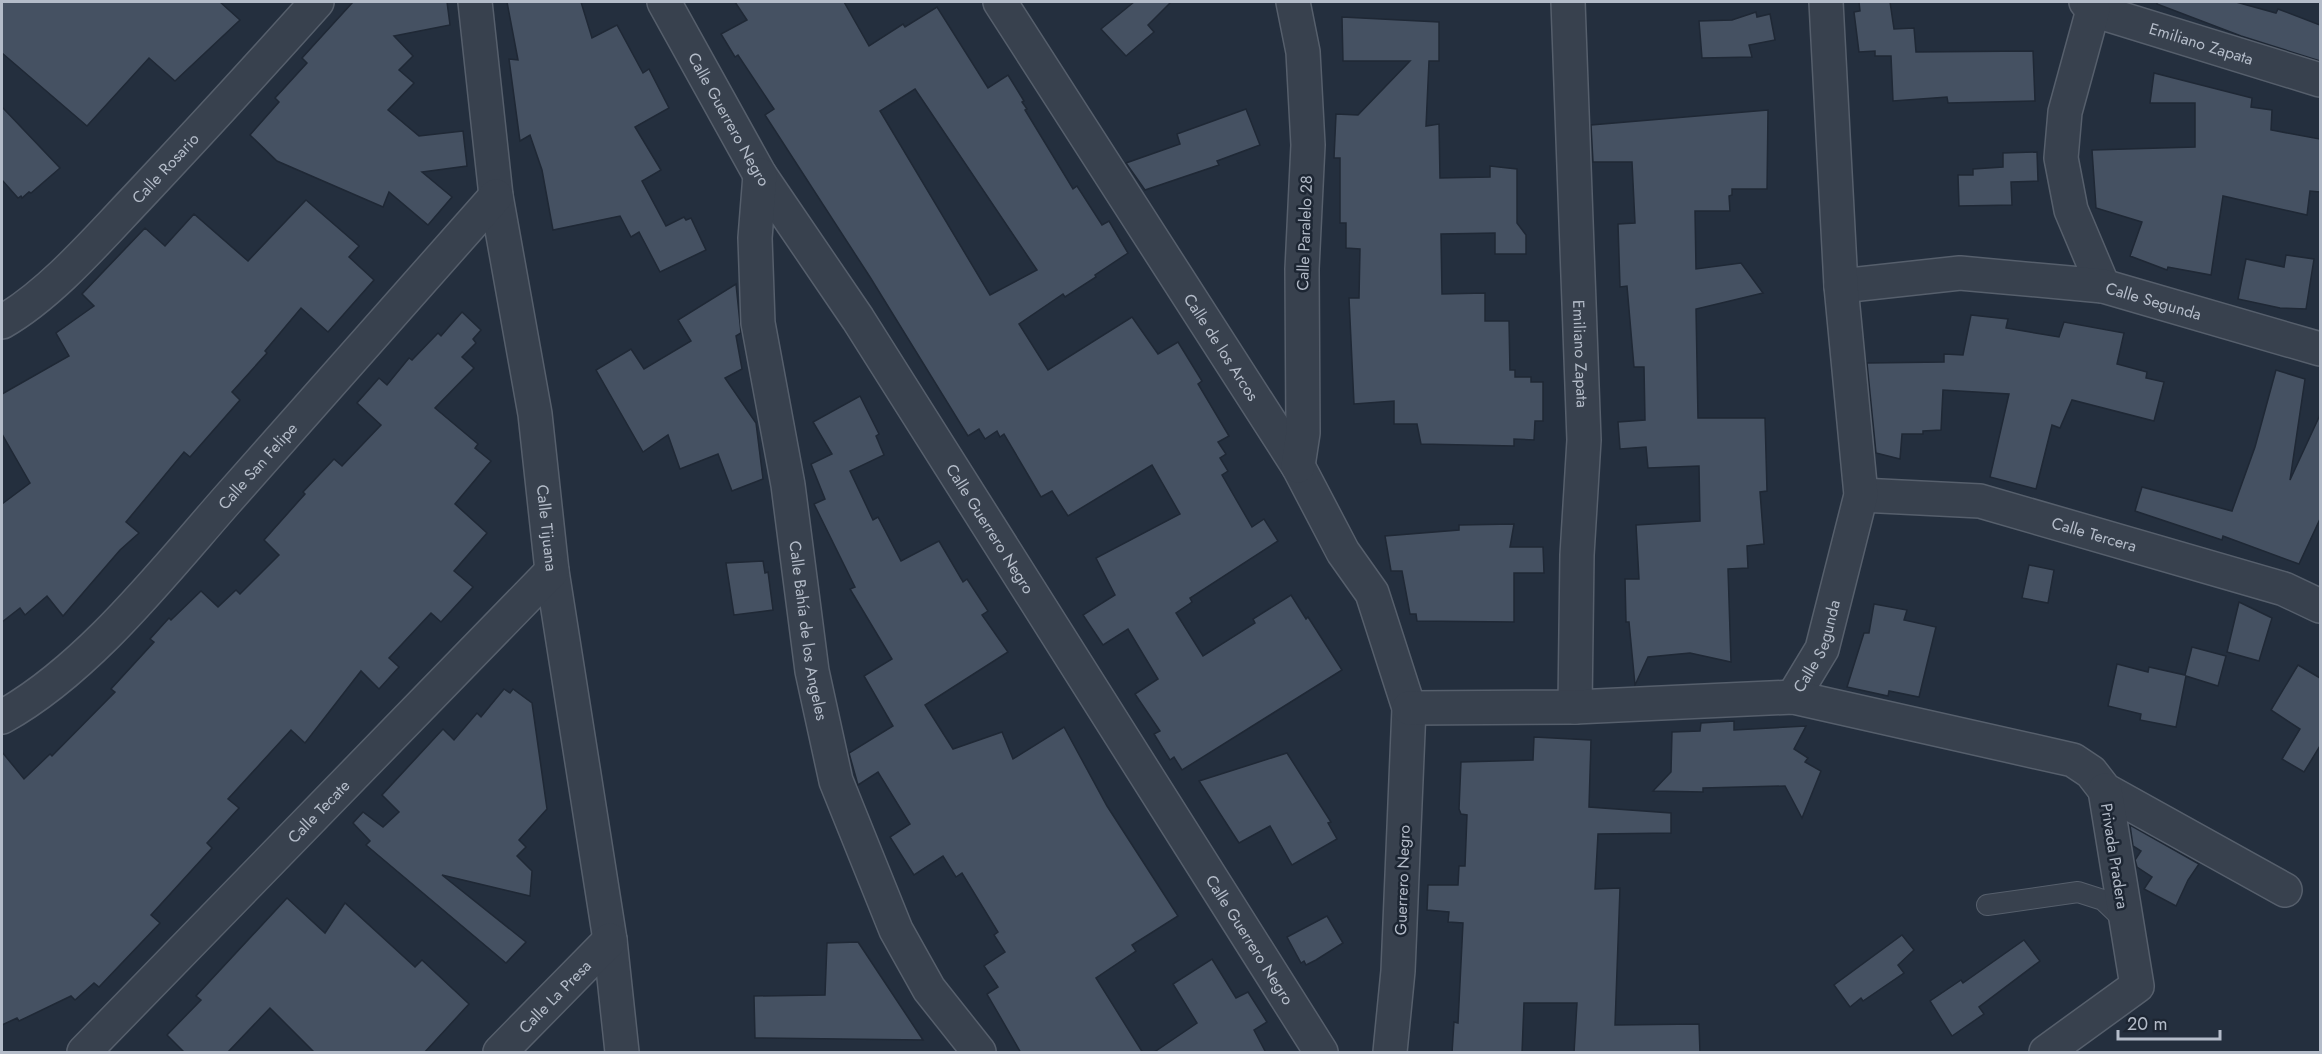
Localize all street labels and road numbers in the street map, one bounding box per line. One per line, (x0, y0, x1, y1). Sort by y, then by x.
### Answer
street label: Emiliano Zapata (2146, 17, 2256, 71)
street label: Calle Guerrero Negro (682, 48, 775, 191)
street label: Calle Rosario (127, 128, 205, 209)
street label: Calle Paralelo 28 (1291, 175, 1318, 291)
street label: Calle Segunda (2103, 276, 2204, 326)
street label: Calle de los Arcos (1178, 289, 1264, 405)
street label: Emiliano Zapata (1567, 299, 1594, 408)
street label: Calle San Felipe (213, 417, 303, 515)
street label: Calle Guerrero Negro (940, 459, 1040, 599)
street label: Calle Tijuana (531, 483, 563, 572)
street label: Calle Tercera (2049, 511, 2139, 558)
street label: Calle Bahía de los Angeles (783, 539, 833, 723)
street label: Calle Segunda (1787, 597, 1846, 697)
street label: Calle Tecate (282, 775, 355, 848)
street label: Privada Pradera (2095, 802, 2134, 911)
street label: Guerrero Negro (1389, 824, 1416, 936)
street label: Calle Guerrero Negro (1200, 870, 1299, 1009)
street label: Calle La Presa (514, 955, 596, 1039)

